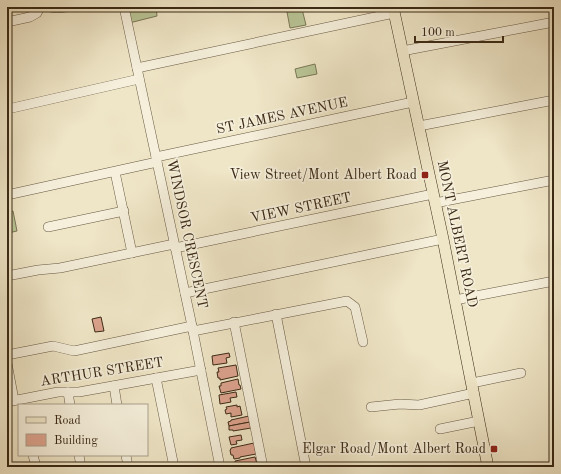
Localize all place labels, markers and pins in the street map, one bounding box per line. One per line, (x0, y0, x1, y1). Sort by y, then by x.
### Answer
place label: View Street/Mont Albert Road (230, 168, 417, 182)
marker: View Street/Mont Albert Road (420, 170, 430, 180)
place label: Elgar Road/Mont Albert Road (302, 442, 486, 456)
marker: Elgar Road/Mont Albert Road (489, 444, 499, 454)

